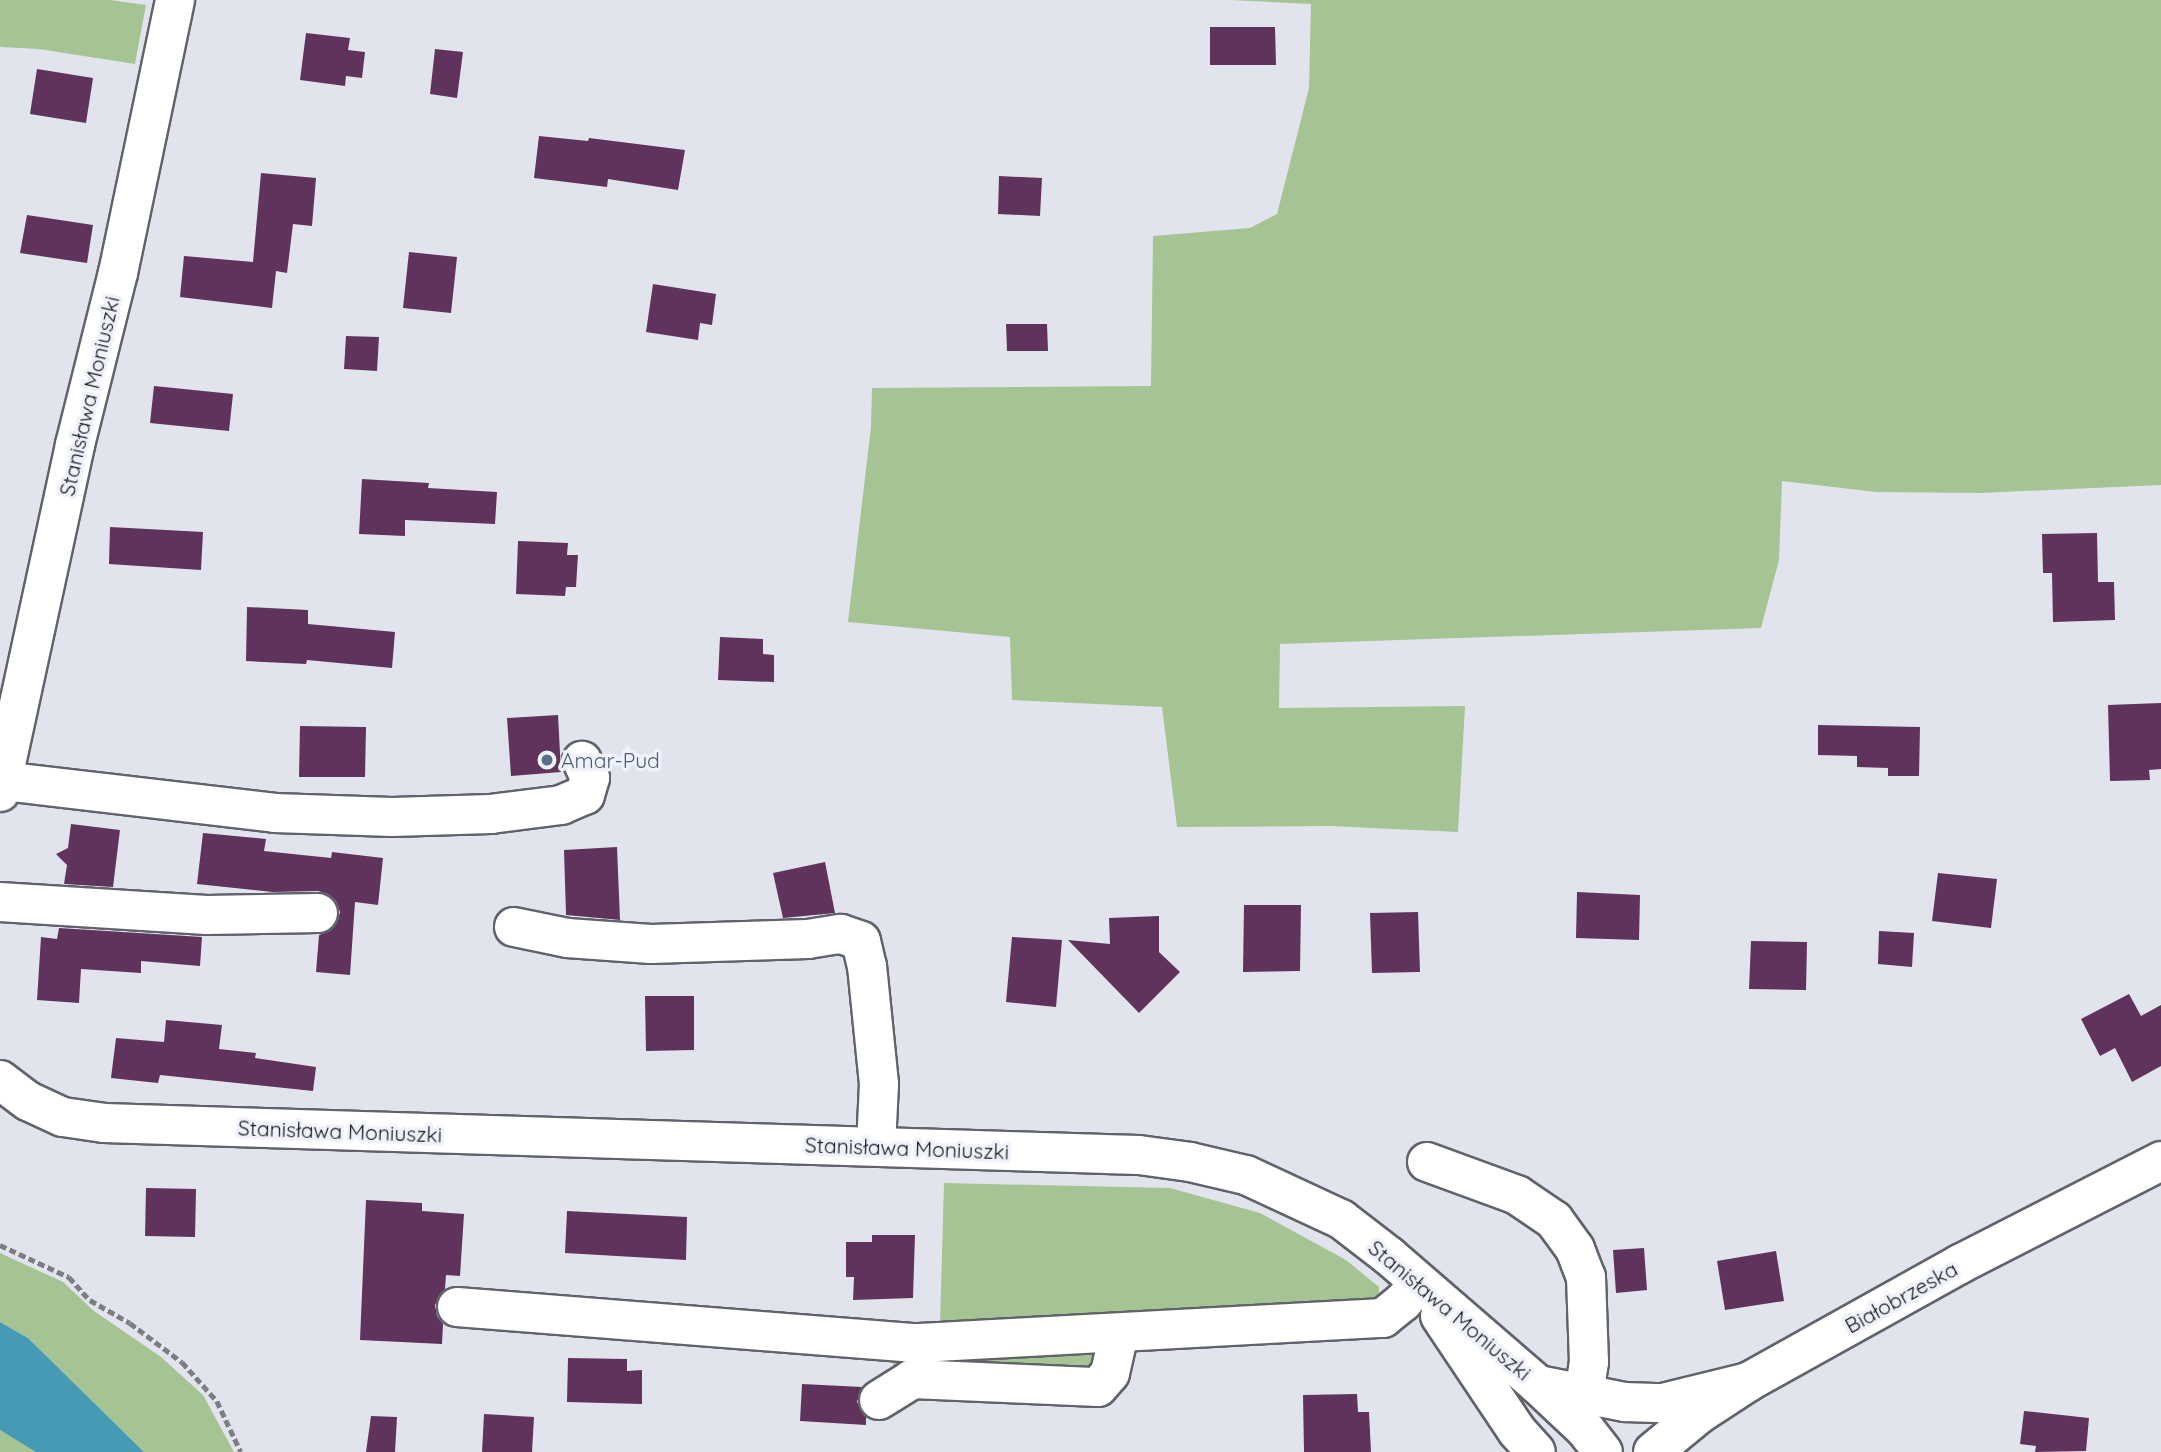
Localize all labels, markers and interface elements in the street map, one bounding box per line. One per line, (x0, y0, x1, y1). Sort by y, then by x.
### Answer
street label: Stanisława Moniuszki (54, 294, 124, 498)
place label: Amar-Pud (561, 747, 660, 773)
marker: Amar-Pud (539, 752, 555, 768)
street label: Stanisława Moniuszki (238, 1115, 442, 1147)
street label: Stanisława Moniuszki (805, 1132, 1009, 1164)
street label: Stanisława Moniuszki (1364, 1235, 1536, 1385)
street label: Białobrzeska (1840, 1256, 1962, 1338)

